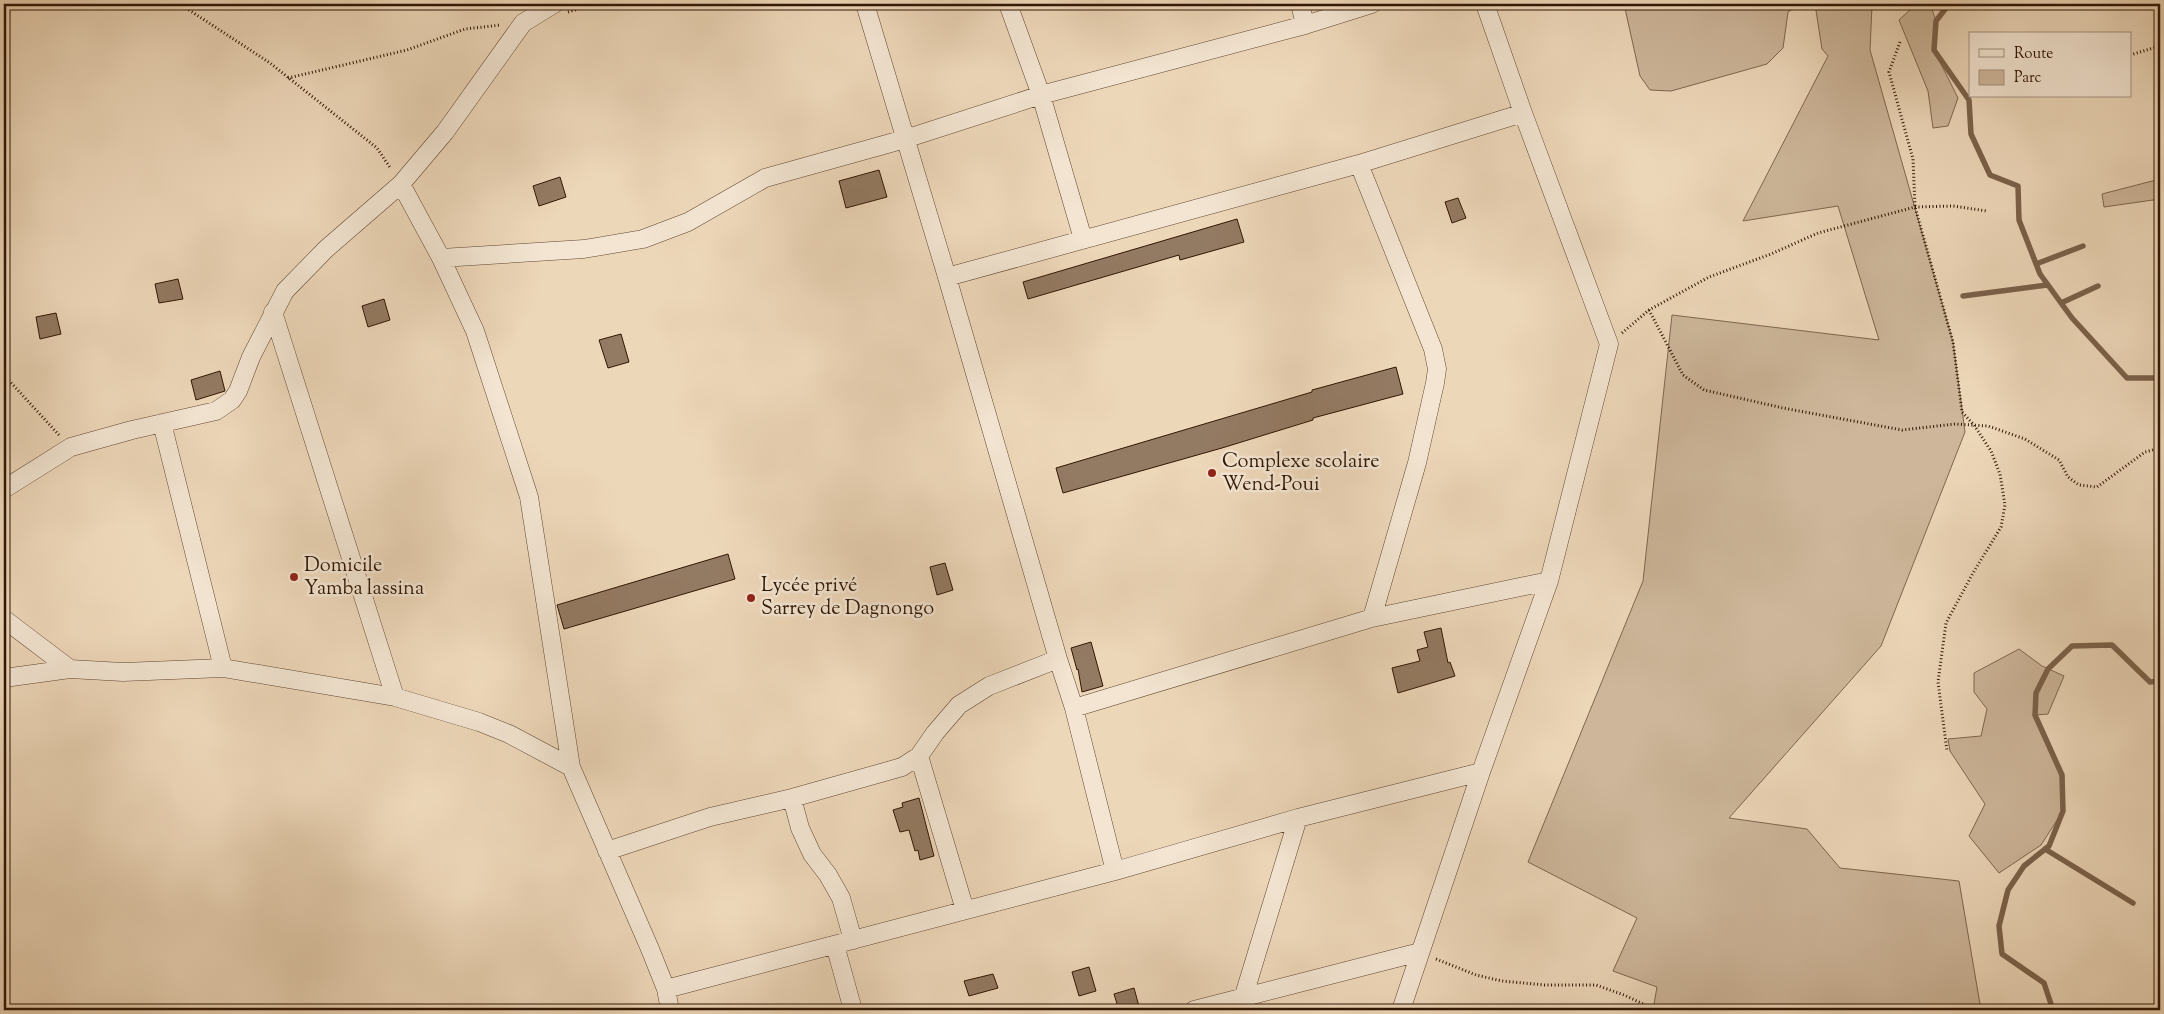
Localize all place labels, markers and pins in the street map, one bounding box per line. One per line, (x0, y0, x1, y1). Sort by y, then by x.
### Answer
place label: Complexe scolaire Wend-Poui (1222, 448, 1380, 500)
marker: Complexe scolaire Wend-Poui (1206, 467, 1218, 479)
place label: Domicile Yamba lassina (304, 552, 424, 604)
marker: Domicile Yamba lassina (288, 571, 300, 583)
place label: Lycée privé Sarrey de Dagnongo (761, 572, 934, 624)
marker: Lycée privé Sarrey de Dagnongo (745, 592, 757, 604)

